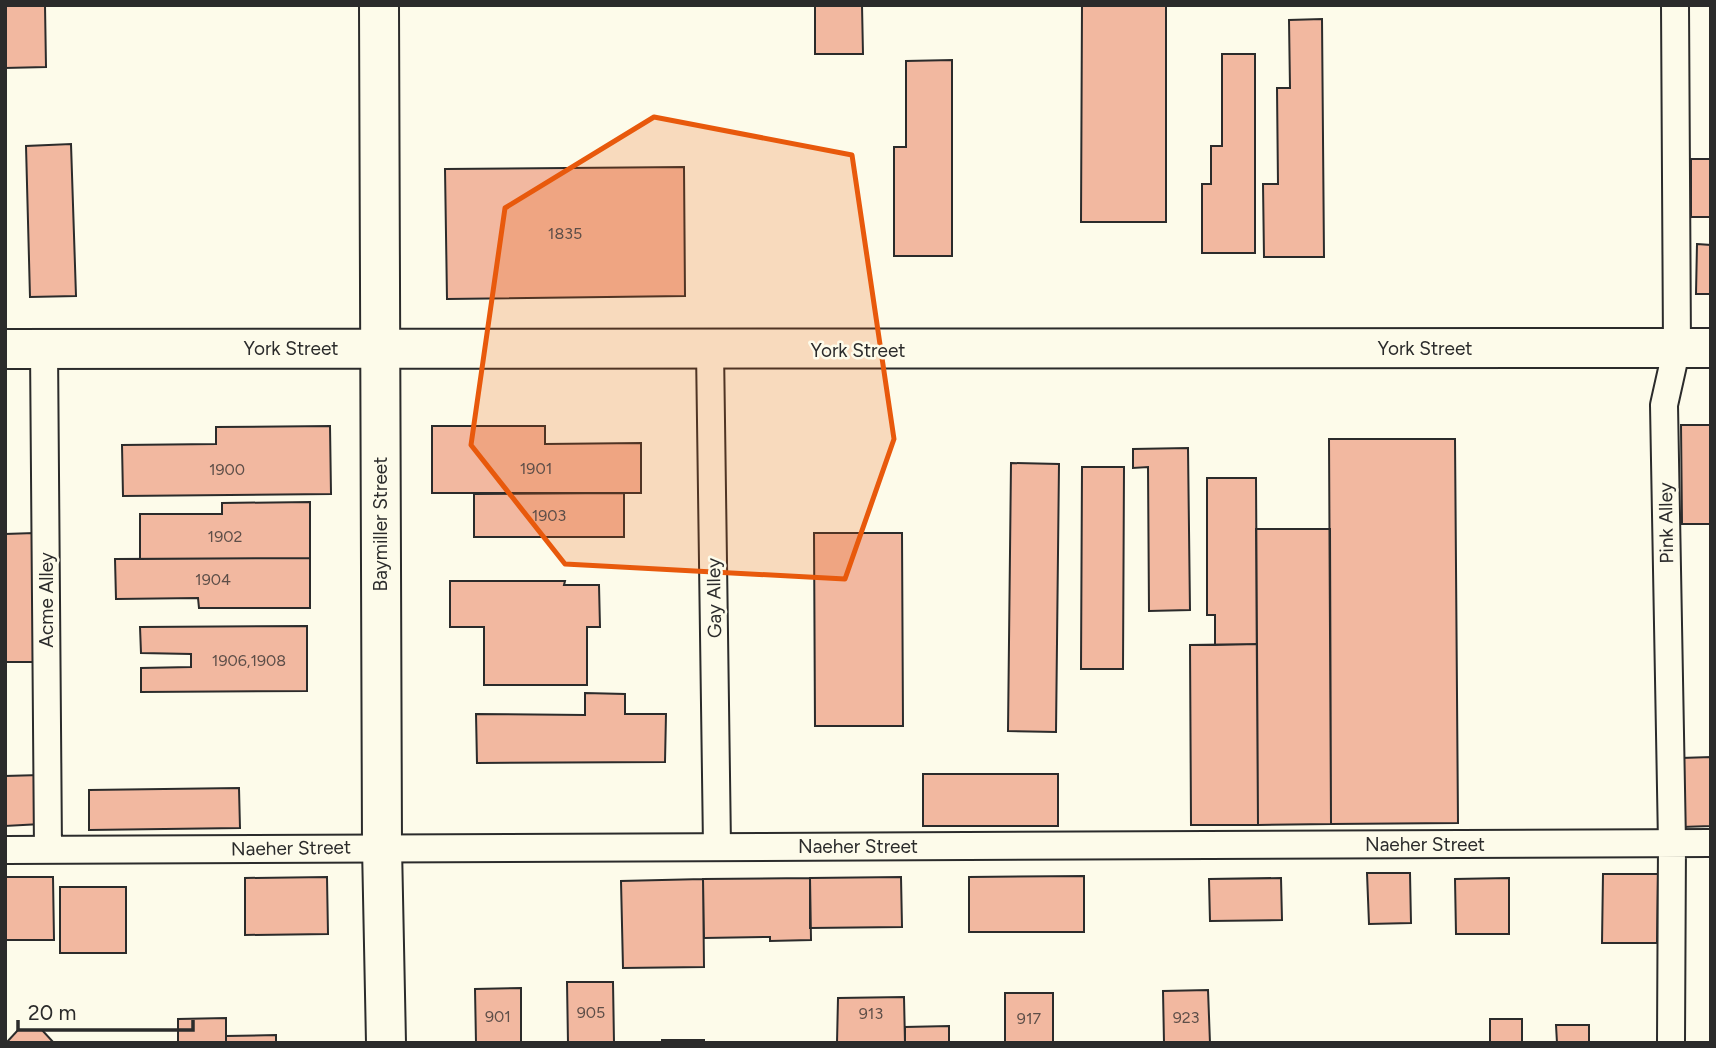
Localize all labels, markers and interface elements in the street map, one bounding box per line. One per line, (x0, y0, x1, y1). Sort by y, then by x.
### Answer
house number: 1835 (548, 224, 582, 243)
street label: York Street (244, 337, 338, 360)
street label: York Street (1378, 337, 1472, 360)
street label: York Street (811, 339, 905, 362)
street label: Baymiller Street (369, 457, 392, 591)
house number: 1901 (520, 459, 552, 478)
house number: 1900 (209, 460, 245, 479)
street label: Pink Alley (1654, 482, 1678, 564)
house number: 1903 (532, 506, 566, 525)
house number: 1902 (208, 527, 242, 546)
street label: Acme Alley (35, 552, 58, 648)
street label: Gay Alley (702, 558, 726, 638)
house number: 1904 (195, 570, 231, 589)
house number: 1906,1908 (212, 651, 286, 670)
street label: Naeher Street (1365, 833, 1485, 856)
street label: Naeher Street (231, 835, 351, 861)
street label: Naeher Street (798, 835, 918, 858)
scale bar (18, 988, 192, 1032)
text: 20 m (28, 1000, 76, 1025)
house number: 905 (577, 1003, 605, 1022)
house number: 913 (859, 1004, 883, 1023)
house number: 901 (485, 1007, 511, 1026)
house number: 923 (1173, 1008, 1199, 1027)
house number: 917 (1017, 1009, 1042, 1028)

